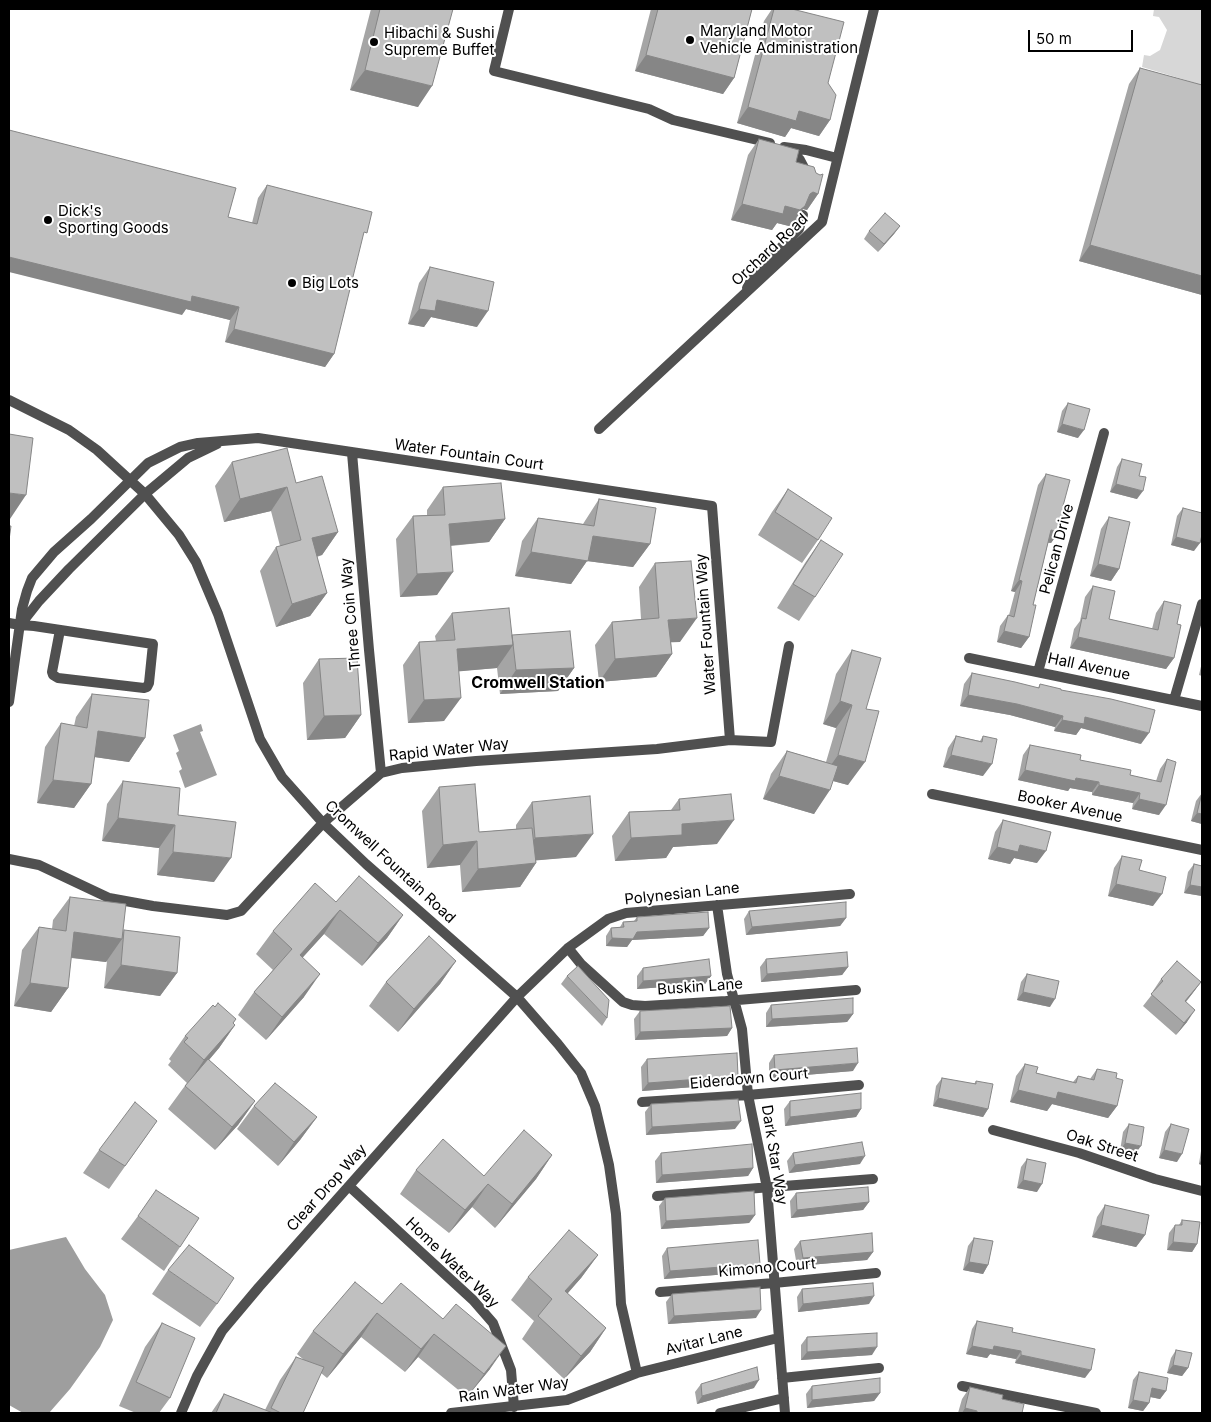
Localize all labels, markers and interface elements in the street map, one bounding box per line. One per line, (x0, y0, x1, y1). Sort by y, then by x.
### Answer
scale bar (1031, 20, 1136, 52)
place label: Maryland Motor Vehicle Administration (700, 22, 858, 57)
place label: Hibachi & Sushi Supreme Buffet (384, 24, 495, 59)
text: 50 m (1036, 29, 1072, 48)
marker: Maryland Motor Vehicle Administration (684, 34, 696, 46)
marker: Hibachi & Sushi Supreme Buffet (368, 36, 380, 48)
place label: Dick's Sporting Goods (58, 202, 169, 237)
street label: Orchard Road (728, 210, 812, 290)
marker: Dick's Sporting Goods (42, 214, 54, 226)
place label: Big Lots (302, 274, 359, 292)
marker: Big Lots (286, 277, 298, 289)
street label: Water Fountain Court (393, 436, 545, 474)
street label: Pelican Drive (1036, 502, 1078, 596)
street label: Water Fountain Way (692, 553, 720, 695)
street label: Three Coin Way (337, 557, 365, 671)
street label: Hall Avenue (1046, 649, 1132, 685)
district label: Cromwell Station (471, 673, 605, 693)
street label: Rapid Water Way (388, 735, 510, 765)
street label: Booker Avenue (1016, 787, 1124, 827)
street label: Cromwell Fountain Road (321, 797, 459, 927)
street label: Polynesian Lane (623, 879, 741, 909)
street label: Buskin Lane (656, 975, 744, 999)
street label: Eiderdown Court (689, 1065, 809, 1093)
street label: Dark Star Way (757, 1104, 791, 1206)
street label: Oak Street (1064, 1126, 1140, 1166)
street label: Clear Drop Way (283, 1141, 371, 1235)
street label: Home Water Way (402, 1214, 502, 1312)
street label: Kimono Court (718, 1255, 816, 1281)
street label: Avitar Lane (663, 1323, 745, 1359)
street label: Rain Water Way (458, 1373, 570, 1407)

